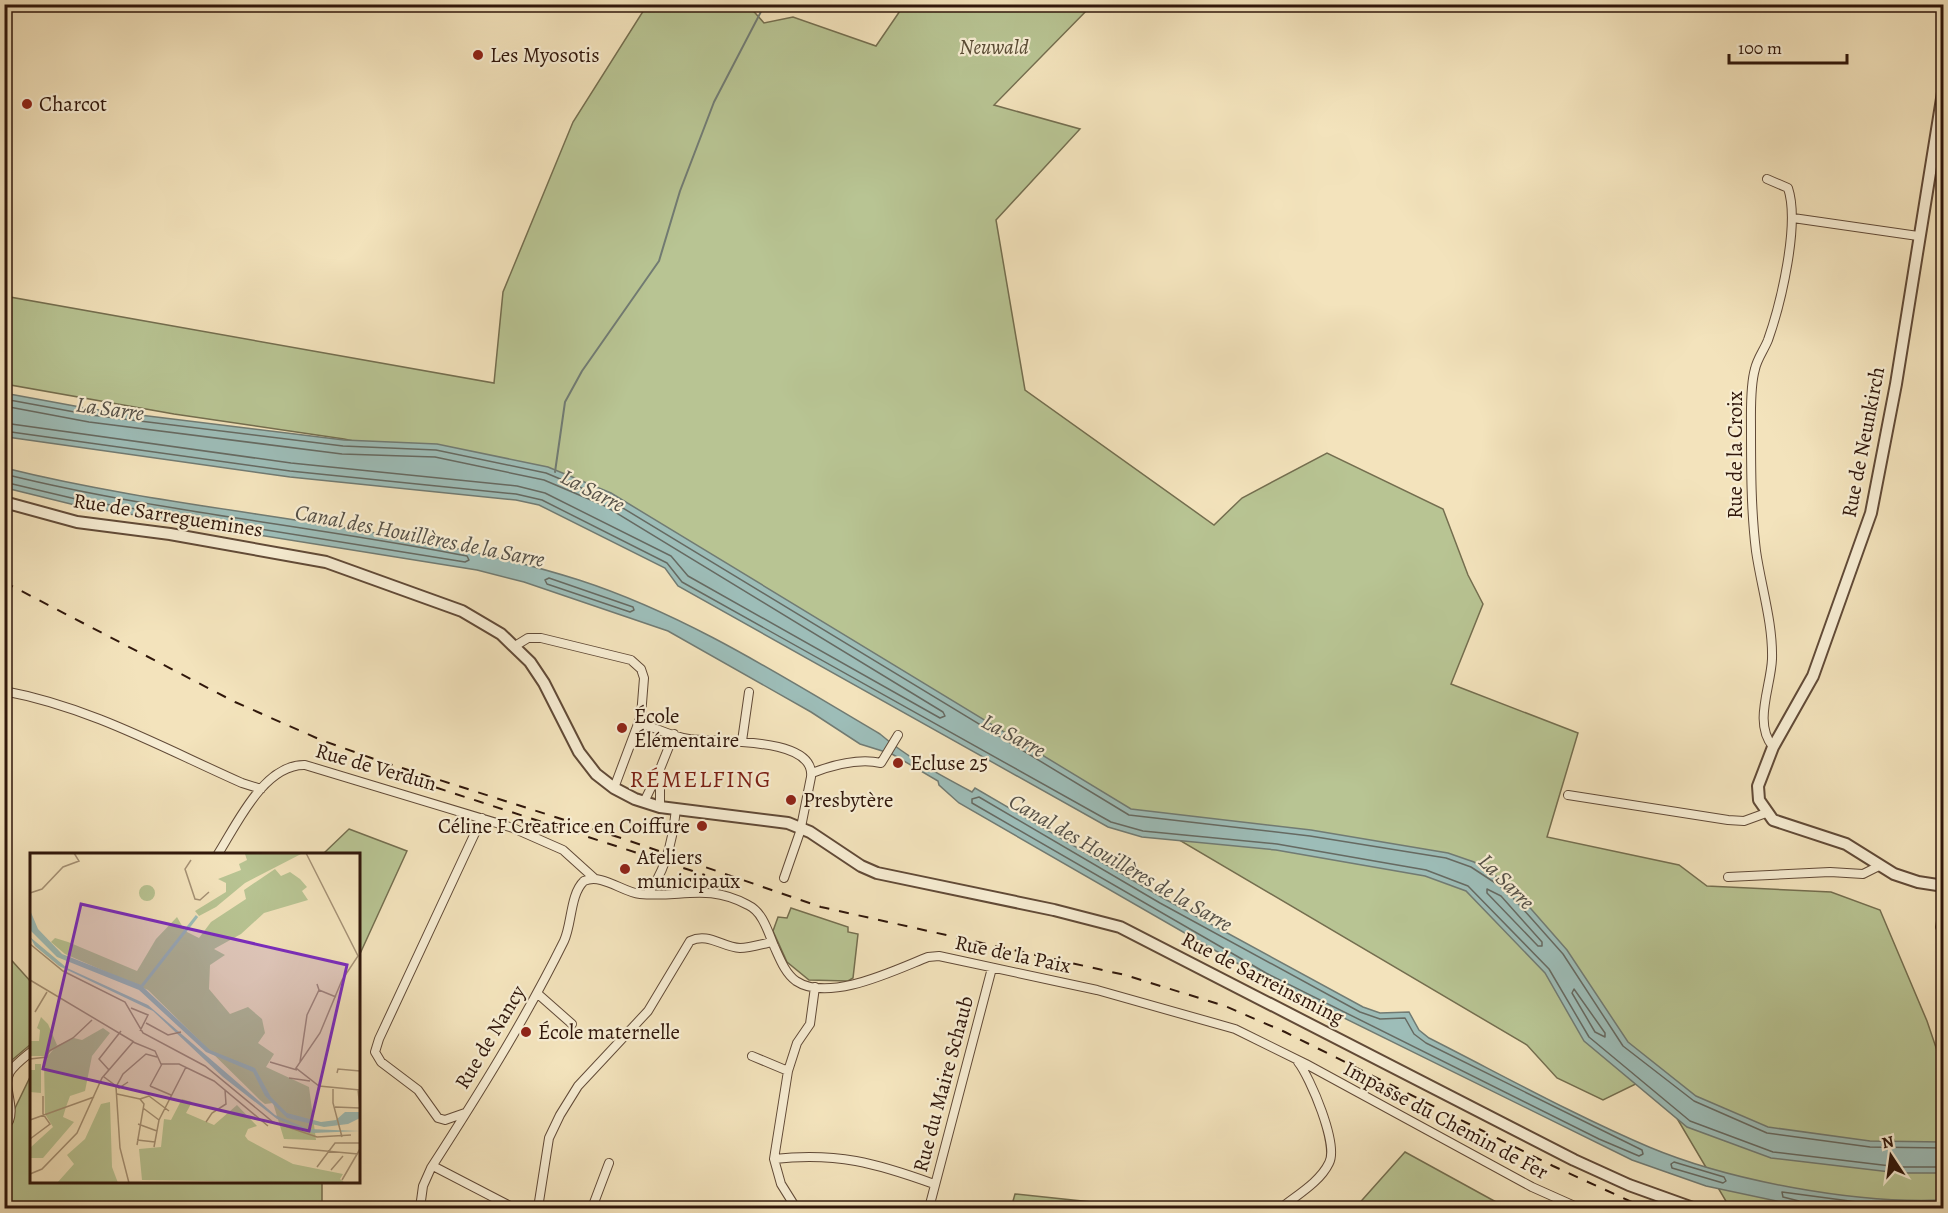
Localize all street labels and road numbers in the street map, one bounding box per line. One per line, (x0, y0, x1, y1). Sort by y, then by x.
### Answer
street label: Rue de Neunkirch (1835, 364, 1891, 520)
street label: Rue de la Croix (1721, 391, 1749, 519)
street label: Rue de Sarreguemines (71, 486, 265, 544)
street label: Rue de Verdun (312, 736, 440, 798)
street label: Rue de Sarreinsming (1177, 925, 1350, 1031)
street label: Rue de la Paix (952, 928, 1074, 980)
street label: Rue de Nancy (448, 979, 532, 1094)
street label: Rue du Maire Schaub (906, 993, 980, 1175)
street label: Impasse du Chemin de Fer (1339, 1054, 1553, 1186)

